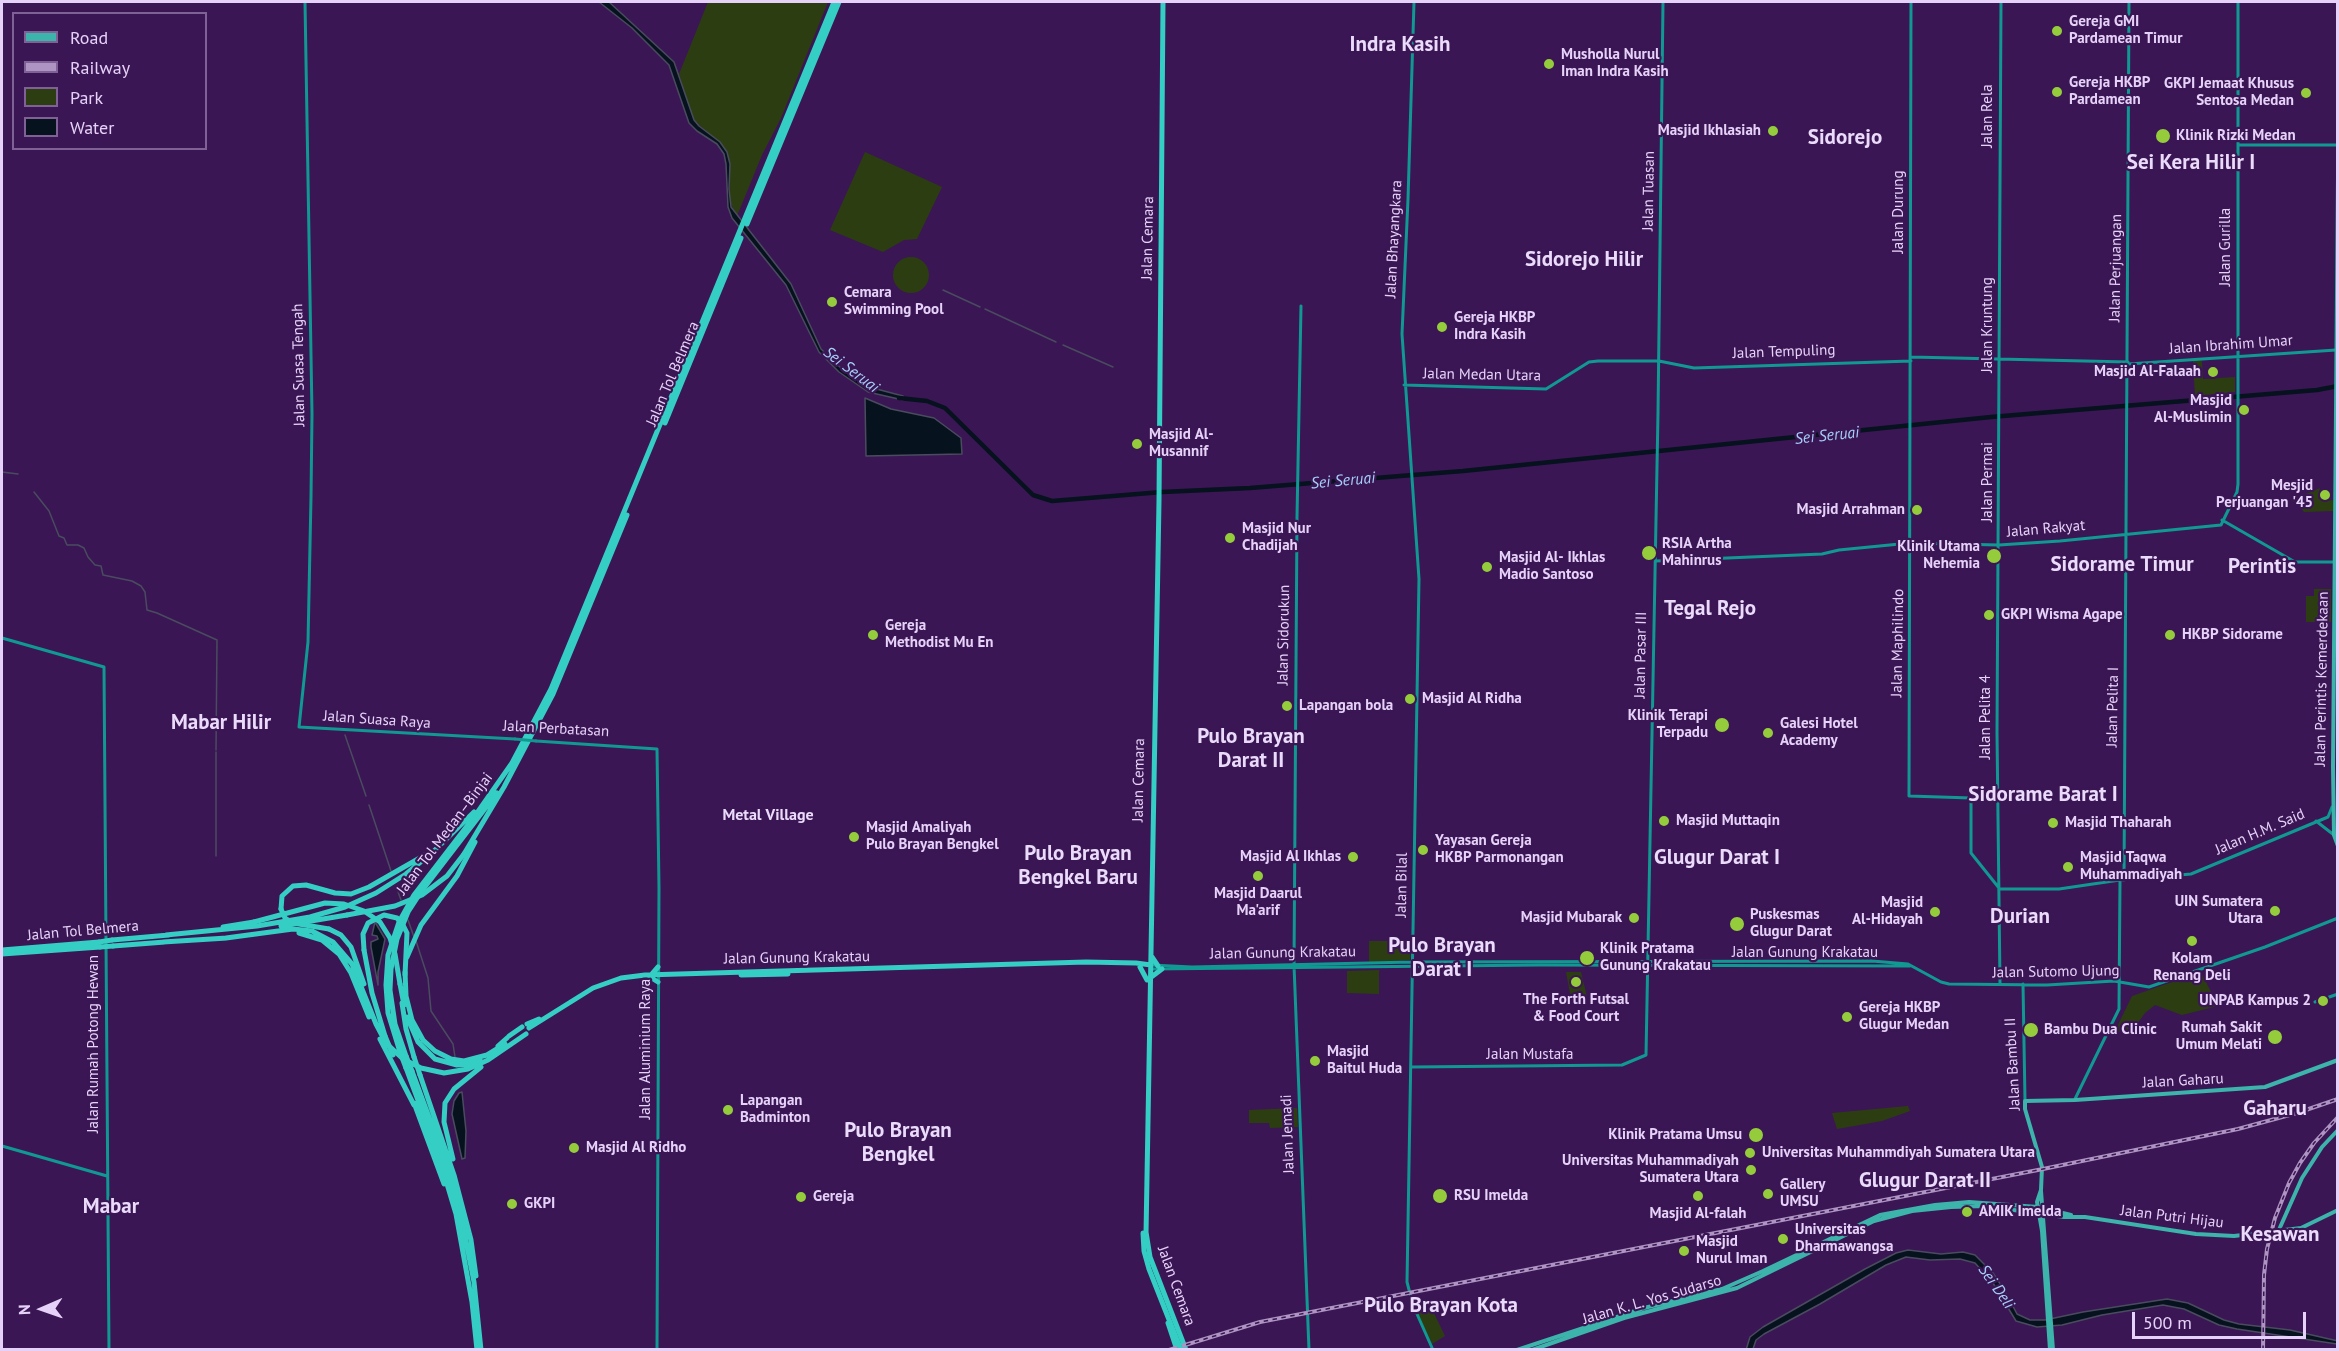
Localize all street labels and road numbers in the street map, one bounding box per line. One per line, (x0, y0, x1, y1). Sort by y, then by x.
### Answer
street label: Jalan Rela (1979, 84, 1997, 148)
street label: Jalan Tuasan (1639, 151, 1659, 231)
street label: Jalan Durung (1890, 170, 1908, 254)
street label: Jalan Bhayangkara (1382, 180, 1406, 298)
street label: Jalan Cemara (1138, 196, 1158, 280)
street label: Jalan Gurilla (2217, 208, 2235, 286)
street label: Jalan Perjuangan (2106, 214, 2126, 322)
street label: Jalan Kruntung (1979, 277, 1997, 373)
street label: Jalan Suasa Tengah (289, 303, 309, 427)
street label: Jalan Tol Belmera (643, 319, 703, 429)
street label: Jalan Ibrahim Umar (2169, 332, 2293, 358)
street label: Jalan Tempuling (1732, 341, 1836, 363)
street label: Jalan Medan Utara (1423, 365, 1541, 385)
street label: Jalan Permai (1979, 442, 1997, 522)
street label: Jalan Rakyat (2006, 517, 2086, 541)
street label: Jalan Sidorukun (1274, 585, 1294, 685)
street label: Jalan Maphilindo (1888, 589, 1908, 697)
street label: Jalan Perintis Kemerdekaan (2311, 591, 2333, 767)
street label: Jalan Pasar III (1631, 611, 1651, 699)
street label: Jalan Pelita I (2103, 667, 2123, 747)
street label: Jalan Pelita 4 (1977, 675, 1995, 759)
street label: Jalan Suasa Raya (323, 707, 431, 733)
street label: Jalan Perbatasan (502, 717, 610, 741)
street label: Jalan Cemara (1129, 738, 1149, 822)
street label: Jalan Tol Medan–Binjai (393, 769, 497, 899)
street label: Jalan H.M. Said (2212, 805, 2308, 859)
street label: Jalan Bilal (1392, 852, 1412, 918)
street label: Jalan Tol Belmera (27, 917, 139, 945)
street label: Jalan Gunung Krakatau (1210, 943, 1356, 963)
street label: Jalan Gunung Krakatau (1732, 944, 1878, 962)
street label: Jalan Gunung Krakatau (724, 948, 870, 968)
street label: Jalan Rumah Potong Hewan (85, 955, 103, 1133)
street label: Jalan Sutomo Ujung (1992, 962, 2120, 982)
street label: Jalan Aluminium Raya (637, 979, 655, 1119)
street label: Jalan Bambu II (2002, 1017, 2024, 1111)
street label: Jalan Mustafa (1487, 1046, 1573, 1064)
street label: Jalan Gaharu (2142, 1070, 2224, 1092)
street label: Jalan Jemadi (1278, 1094, 1298, 1174)
street label: Jalan Putri Hijau (2119, 1202, 2225, 1232)
street label: Jalan Cemara (1153, 1244, 1199, 1328)
street label: Jalan K. L. Yos Sudarso (1580, 1272, 1724, 1328)

